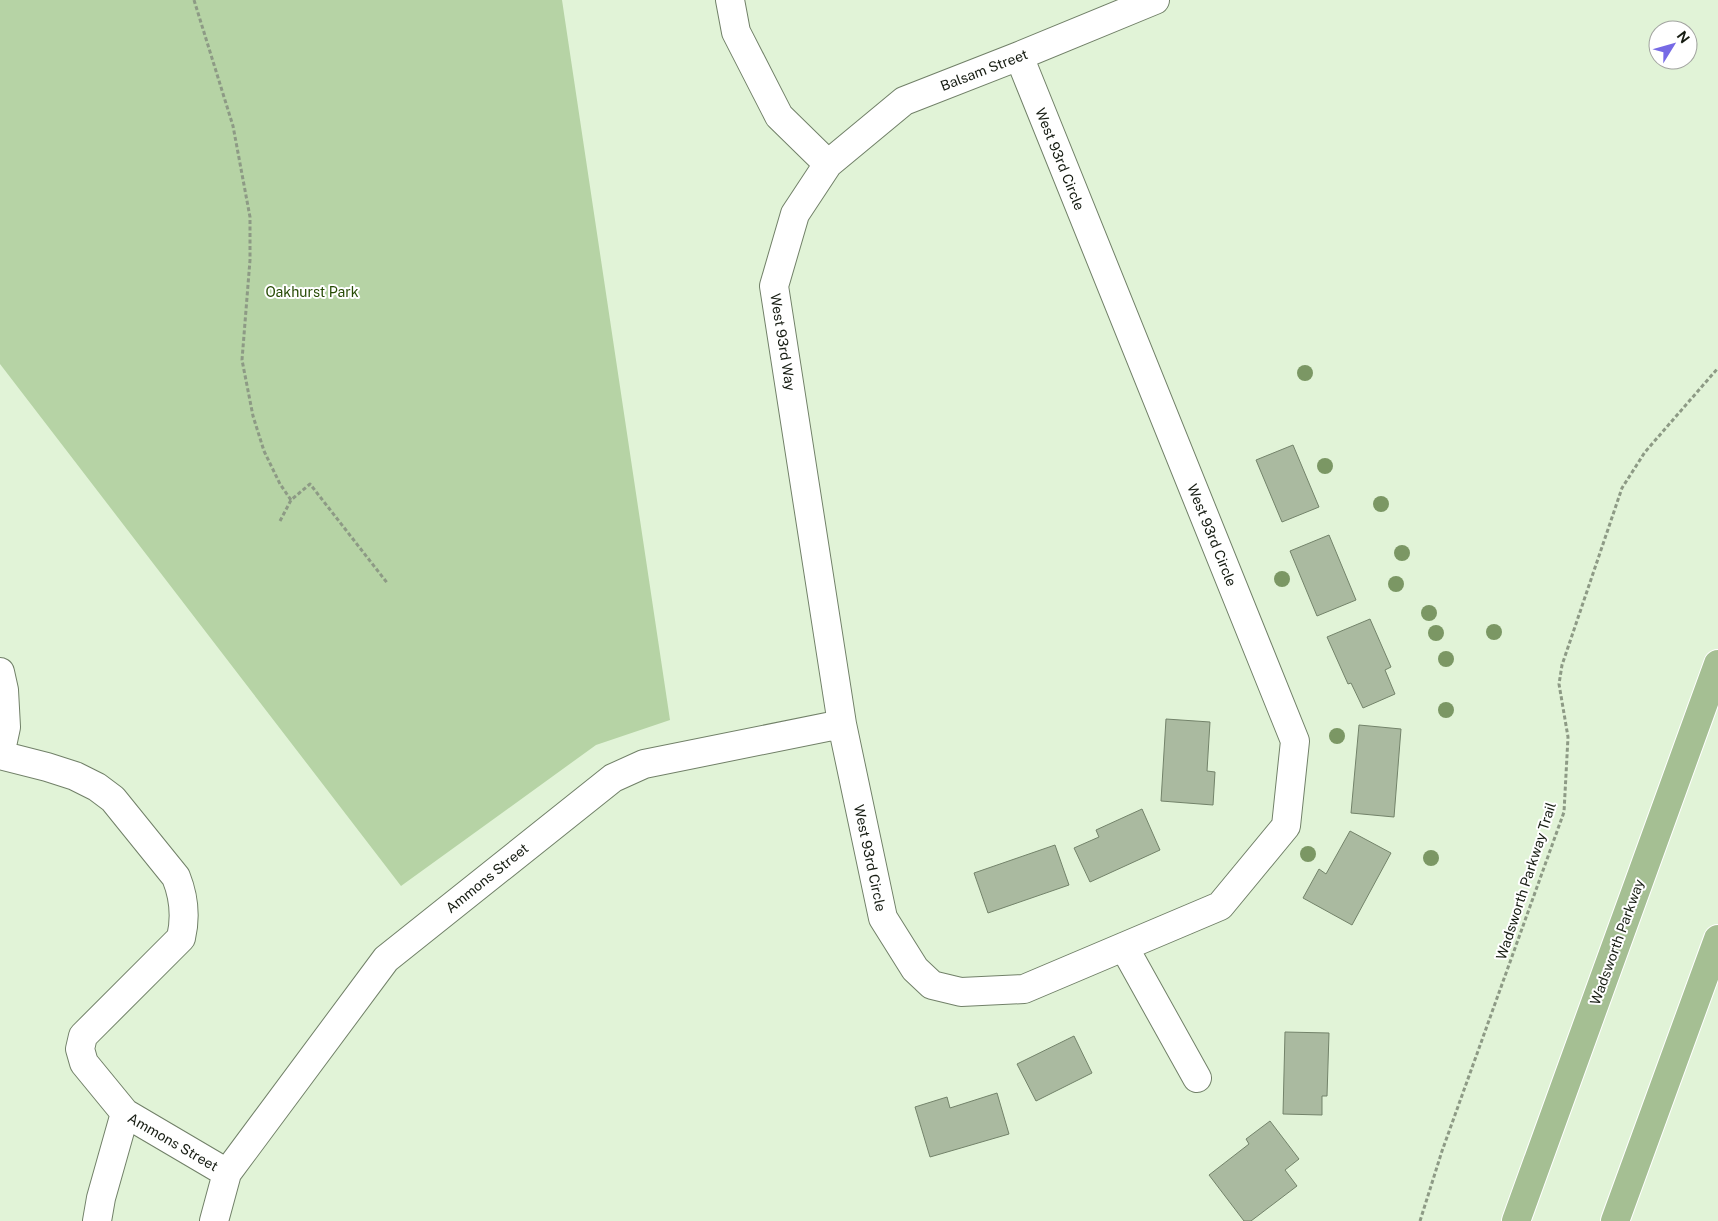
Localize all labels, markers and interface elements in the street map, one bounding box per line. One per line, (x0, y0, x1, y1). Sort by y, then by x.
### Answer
north arrow (1648, 20, 1698, 70)
text: N (1674, 28, 1693, 46)
street label: Balsam Street (938, 46, 1030, 94)
street label: West 93rd Circle (1032, 106, 1088, 213)
park label: Oakhurst Park (265, 284, 359, 300)
street label: West 93rd Way (767, 292, 799, 392)
street label: West 93rd Circle (1184, 482, 1240, 589)
street label: Wadsworth Parkway Trail (1493, 800, 1559, 962)
street label: West 93rd Circle (851, 803, 889, 913)
street label: Ammons Street (443, 840, 531, 916)
street label: Wadsworth Parkway (1587, 877, 1647, 1007)
street label: Ammons Street (125, 1110, 221, 1174)

